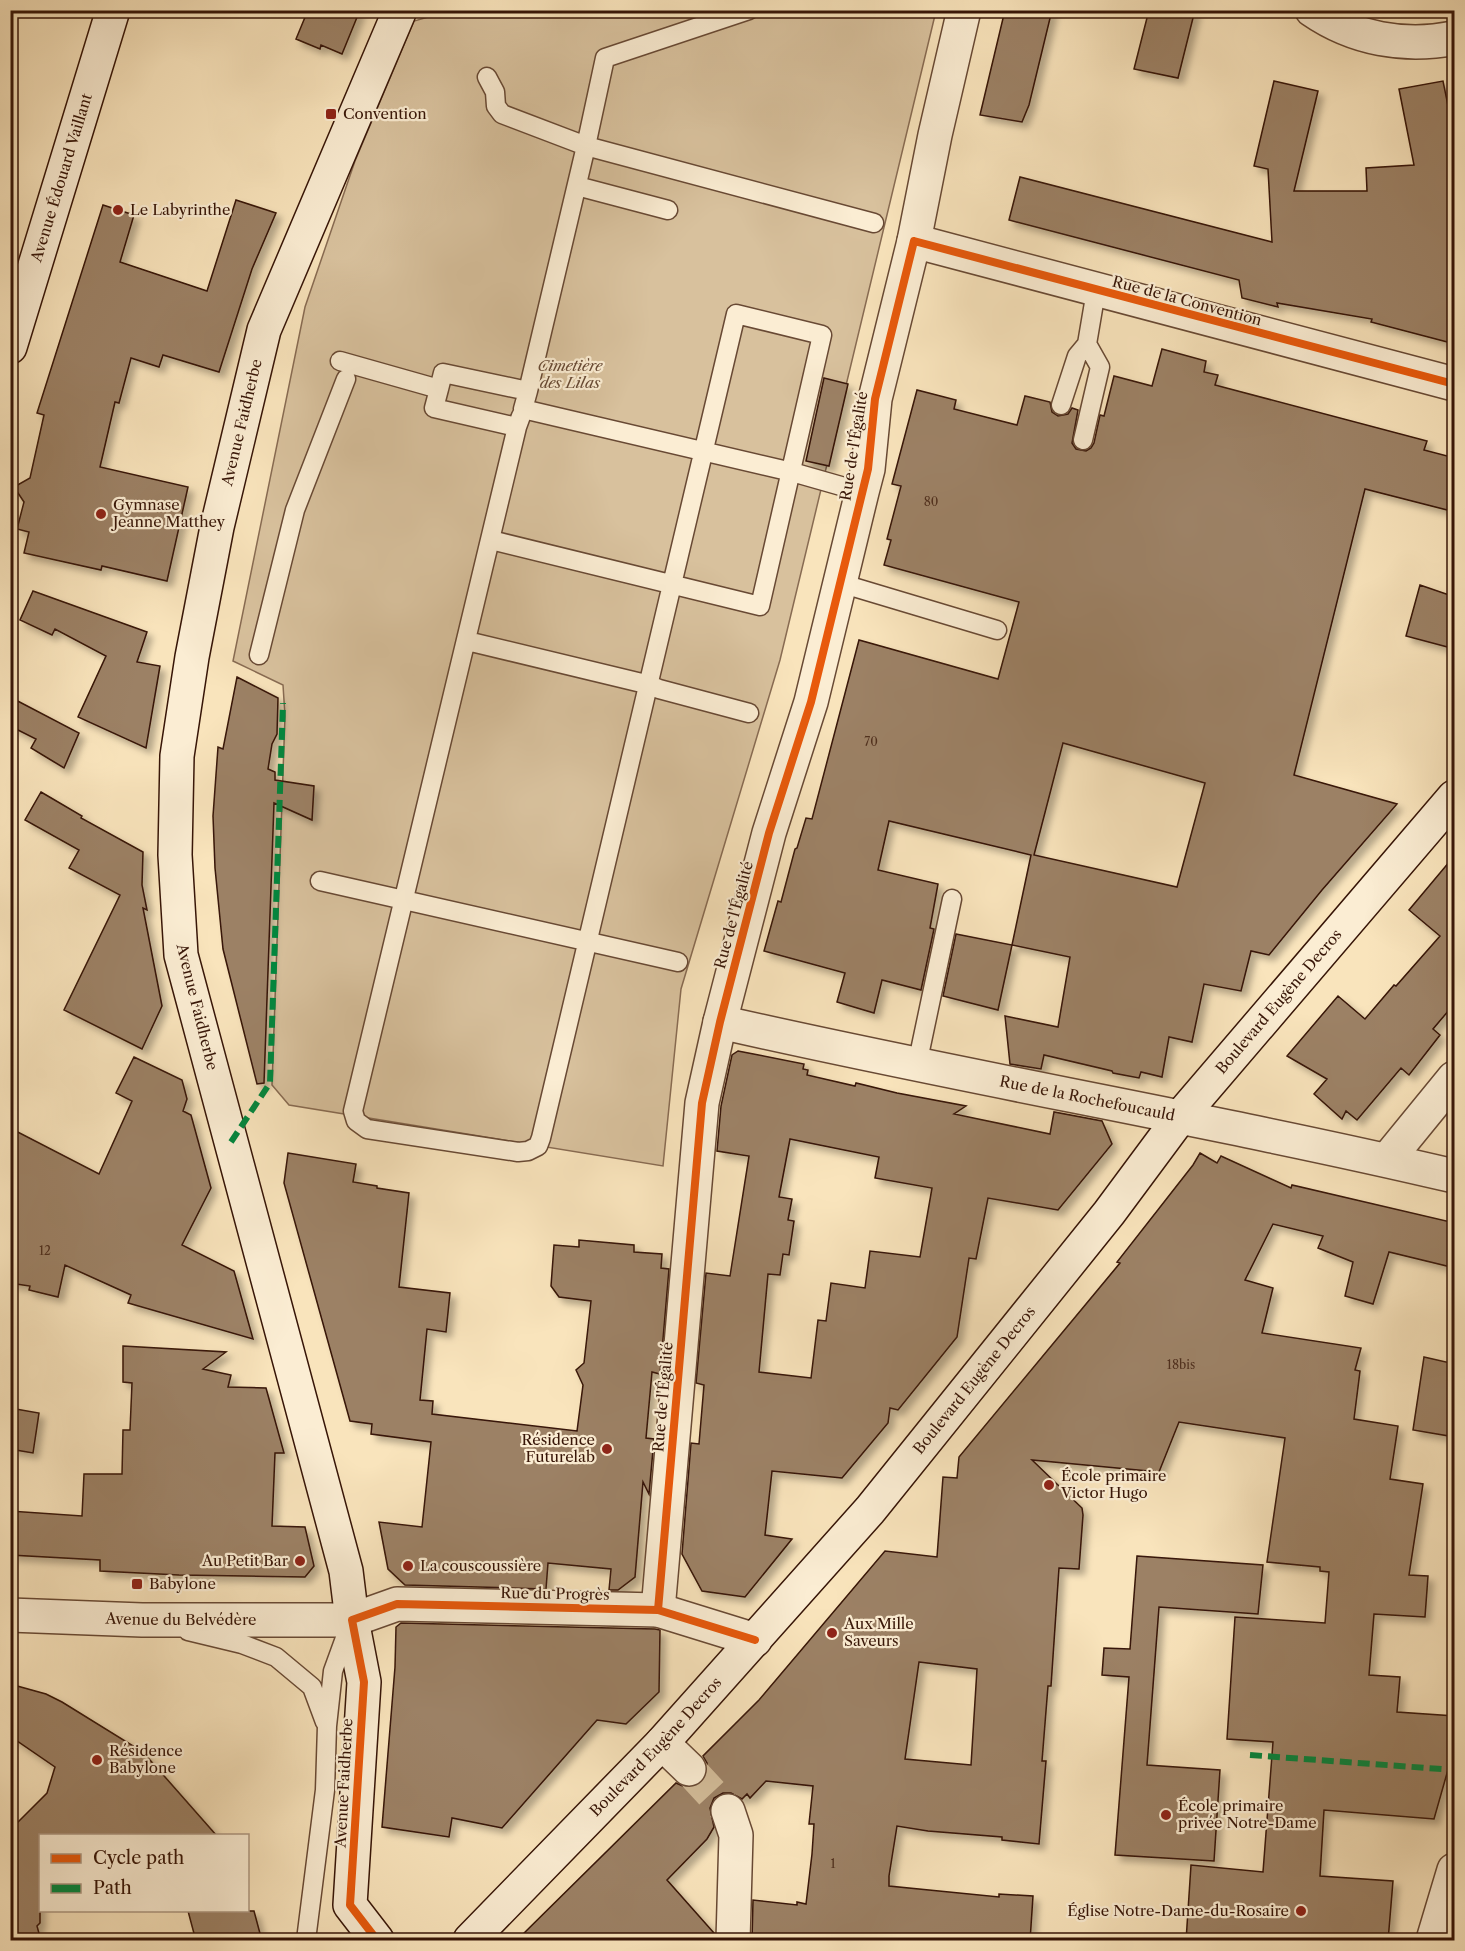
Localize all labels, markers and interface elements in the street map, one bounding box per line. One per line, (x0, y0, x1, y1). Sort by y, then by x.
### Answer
street label: Avenue Édouard Vaillant (26, 90, 96, 265)
place label: Convention (343, 104, 427, 123)
marker: Convention (324, 107, 338, 121)
place label: Le Labyrinthe (130, 200, 230, 219)
marker: Le Labyrinthe (111, 203, 125, 217)
street label: Rue de la Convention (1110, 271, 1265, 330)
park label: Cimetière des Lilas (537, 356, 603, 392)
street label: Avenue Faidherbe (217, 357, 266, 489)
street label: Rue de l'Égalité (835, 390, 872, 502)
house number: 80 (924, 494, 938, 509)
place label: Gymnase Jeanne Matthey (111, 495, 226, 531)
marker: Gymnase Jeanne Matthey (94, 507, 108, 521)
house number: 70 (864, 734, 878, 749)
street label: Rue de l'Égalité (710, 859, 757, 971)
street label: Boulevard Eugène Decros (1211, 925, 1346, 1078)
street label: Avenue Faidherbe (172, 941, 222, 1072)
street label: Rue de la Rochefoucauld (998, 1071, 1177, 1125)
house number: 12 (39, 1243, 51, 1258)
street label: Boulevard Eugène Decros (909, 1302, 1039, 1458)
street label: Rue de l'Égalité (648, 1341, 677, 1453)
house number: 18bis (1167, 1357, 1195, 1372)
place label: Résidence Futurelab (521, 1430, 595, 1466)
marker: Résidence Futurelab (600, 1442, 614, 1456)
place label: École primaire Victor Hugo (1060, 1466, 1166, 1502)
marker: École primaire Victor Hugo (1042, 1478, 1056, 1492)
place label: Au Petit Bar (201, 1551, 289, 1570)
marker: Au Petit Bar (293, 1554, 307, 1568)
place label: La couscoussière (420, 1556, 541, 1575)
marker: La couscoussière (401, 1559, 415, 1573)
place label: Babylone (149, 1574, 216, 1593)
marker: Babylone (130, 1577, 144, 1591)
street label: Rue du Progrès (500, 1583, 610, 1604)
street label: Avenue du Belvédère (104, 1609, 256, 1629)
place label: Aux Mille Saveurs (843, 1614, 914, 1650)
marker: Aux Mille Saveurs (825, 1626, 839, 1640)
street label: Boulevard Eugène Decros (586, 1673, 725, 1820)
street label: Avenue Faidherbe (331, 1718, 356, 1849)
place label: Résidence Babylone (109, 1741, 183, 1777)
marker: Résidence Babylone (90, 1753, 104, 1767)
place label: École primaire privée Notre-Dame (1178, 1796, 1317, 1832)
marker: École primaire privée Notre-Dame (1159, 1808, 1173, 1822)
legend (39, 1834, 249, 1912)
text: Cycle path (93, 1847, 184, 1869)
house number: 1 (830, 1856, 836, 1871)
text: Path (93, 1877, 132, 1899)
place label: Église Notre-Dame-du-Rosaire (1067, 1901, 1289, 1920)
marker: Église Notre-Dame-du-Rosaire (1294, 1904, 1308, 1918)

